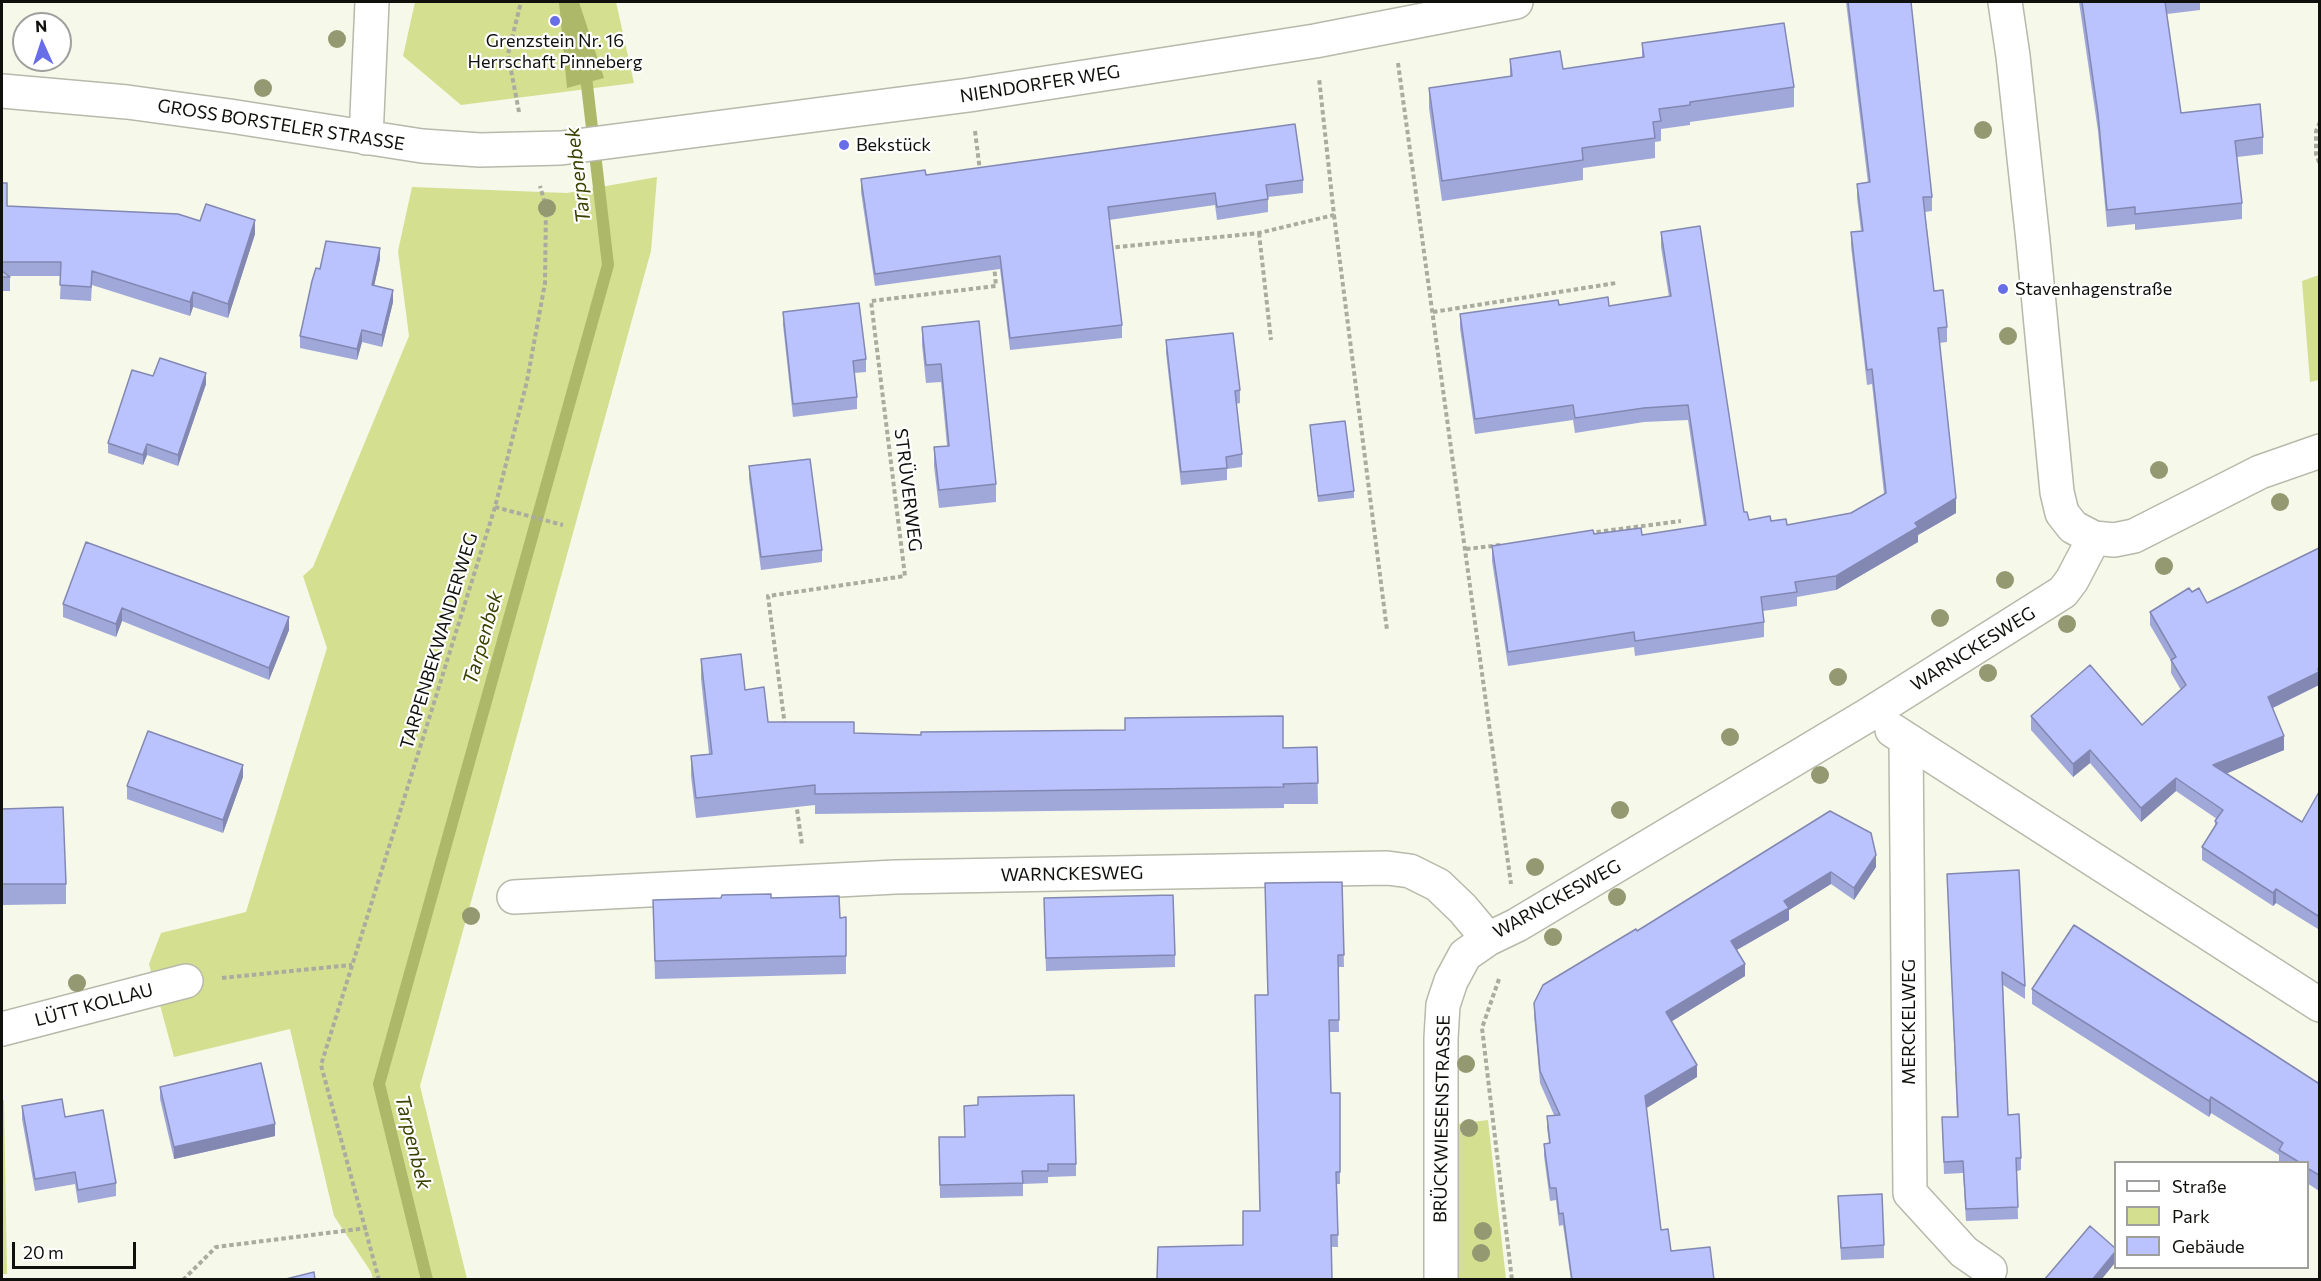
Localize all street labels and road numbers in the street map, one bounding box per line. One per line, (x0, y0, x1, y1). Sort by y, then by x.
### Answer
street label: NIENDORFER WEG (958, 61, 1122, 107)
street label: GROSS BORSTELER STRASSE (156, 95, 406, 155)
street label: STRÜVERWEG (890, 427, 926, 553)
street label: TARPENBEKWANDERWEG (396, 530, 482, 752)
street label: WARNCKESWEG (1907, 602, 2039, 696)
street label: WARNCKESWEG (1489, 855, 1625, 943)
street label: WARNCKESWEG (1001, 862, 1143, 886)
street label: MERCKELWEG (1898, 959, 1920, 1085)
street label: LÜTT KOLLAU (32, 979, 156, 1031)
street label: BRÜCKWIESENSTRASSE (1429, 1015, 1455, 1223)

